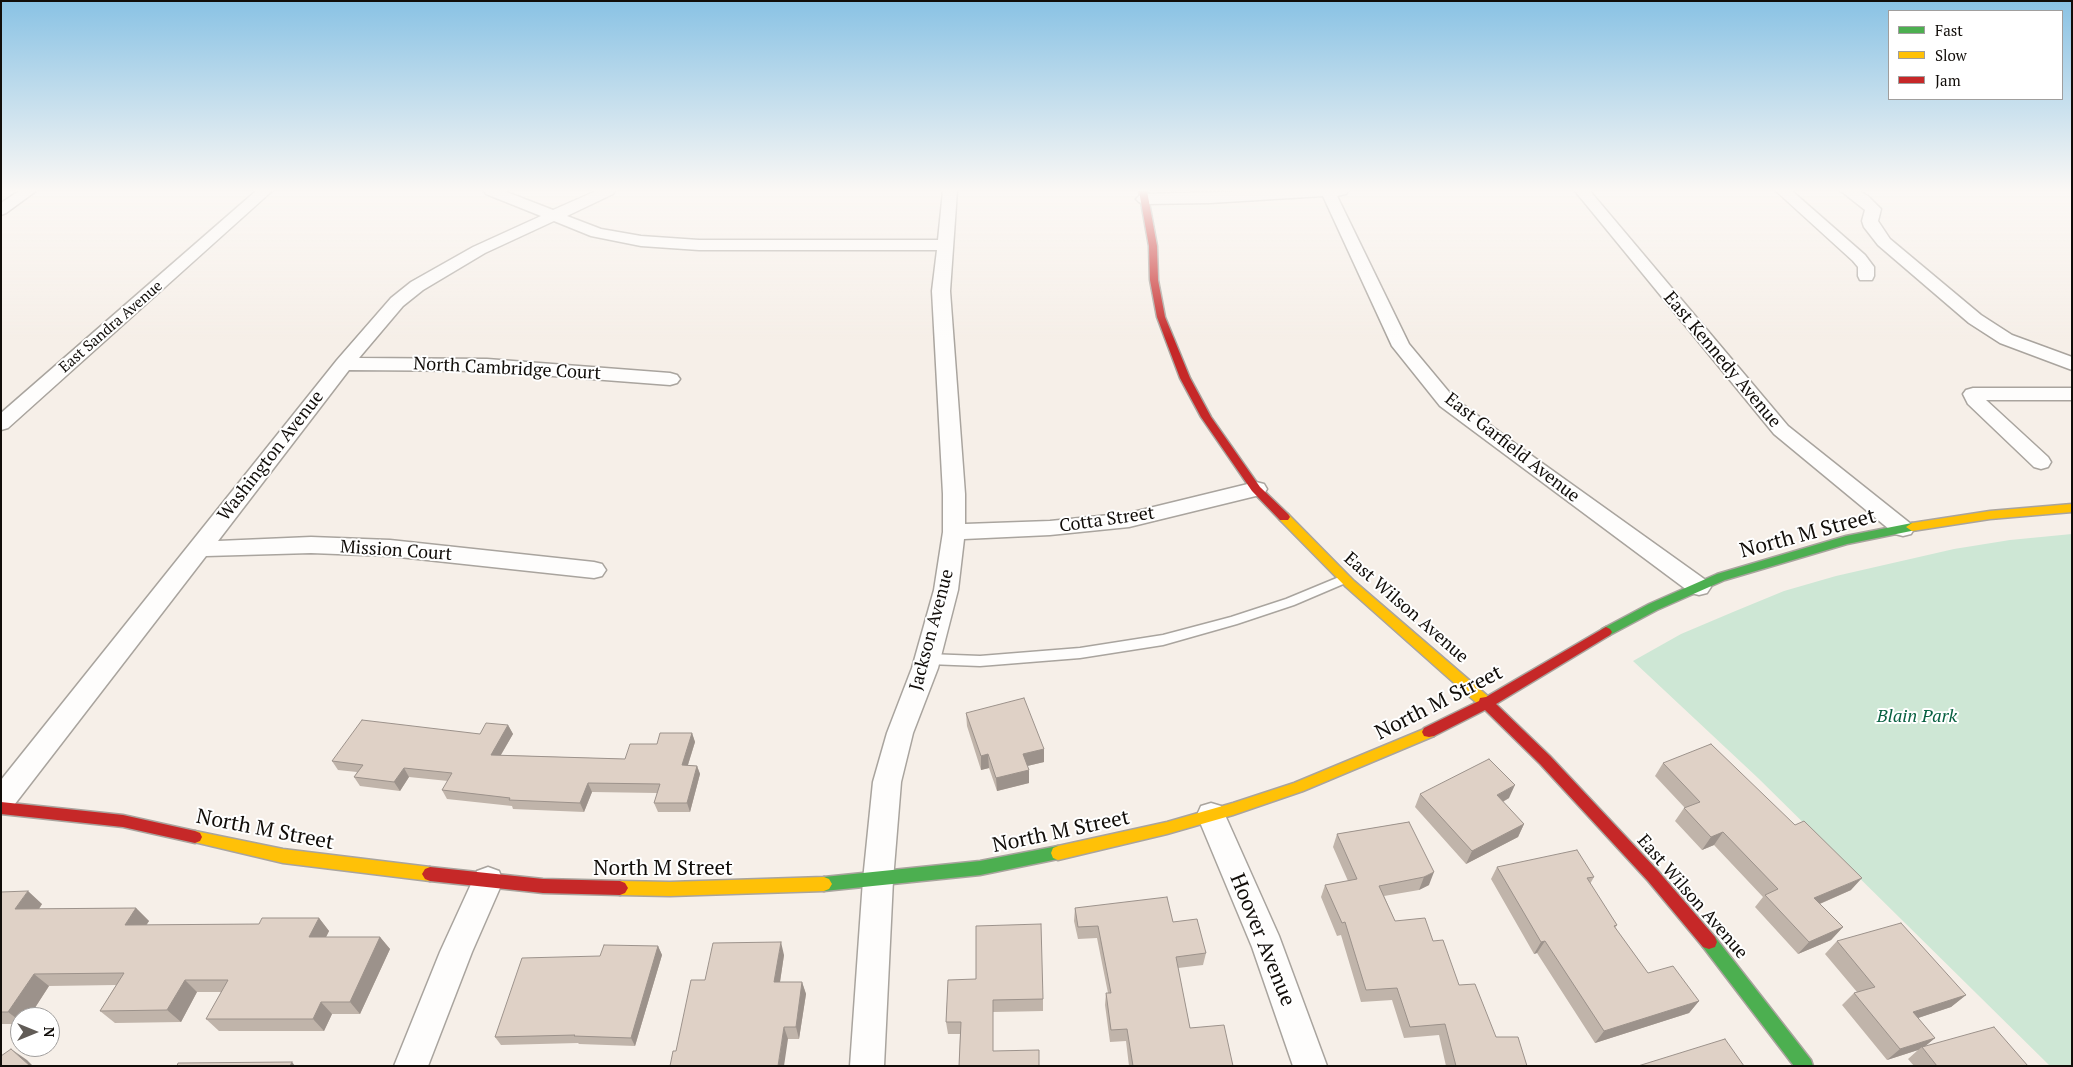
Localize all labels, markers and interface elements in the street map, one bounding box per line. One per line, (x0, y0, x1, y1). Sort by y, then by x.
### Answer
legend (1888, 10, 2063, 100)
text: Fast (1935, 20, 1963, 40)
text: Slow (1935, 45, 1967, 65)
text: Jam (1935, 70, 1961, 90)
street label: East Sandra Avenue (56, 277, 166, 377)
street label: East Kennedy Avenue (1659, 288, 1785, 432)
street label: North Cambridge Court (413, 353, 601, 385)
street label: Washington Avenue (213, 387, 329, 525)
street label: East Garfield Avenue (1440, 389, 1584, 507)
street label: Cotta Street (1058, 503, 1156, 537)
street label: North M Street (1737, 504, 1879, 564)
street label: Mission Court (339, 536, 453, 566)
street label: East Wilson Avenue (1339, 548, 1473, 668)
street label: Jackson Avenue (905, 567, 959, 693)
street label: North M Street (1371, 660, 1507, 746)
park label: Blain Park (1877, 706, 1957, 728)
street label: North M Street (194, 804, 336, 856)
street label: North M Street (990, 805, 1132, 859)
street label: East Wilson Avenue (1632, 830, 1752, 964)
street label: North M Street (593, 856, 733, 882)
street label: Hoover Avenue (1224, 870, 1300, 1010)
north arrow (10, 1007, 60, 1057)
text: N (40, 1027, 59, 1037)

